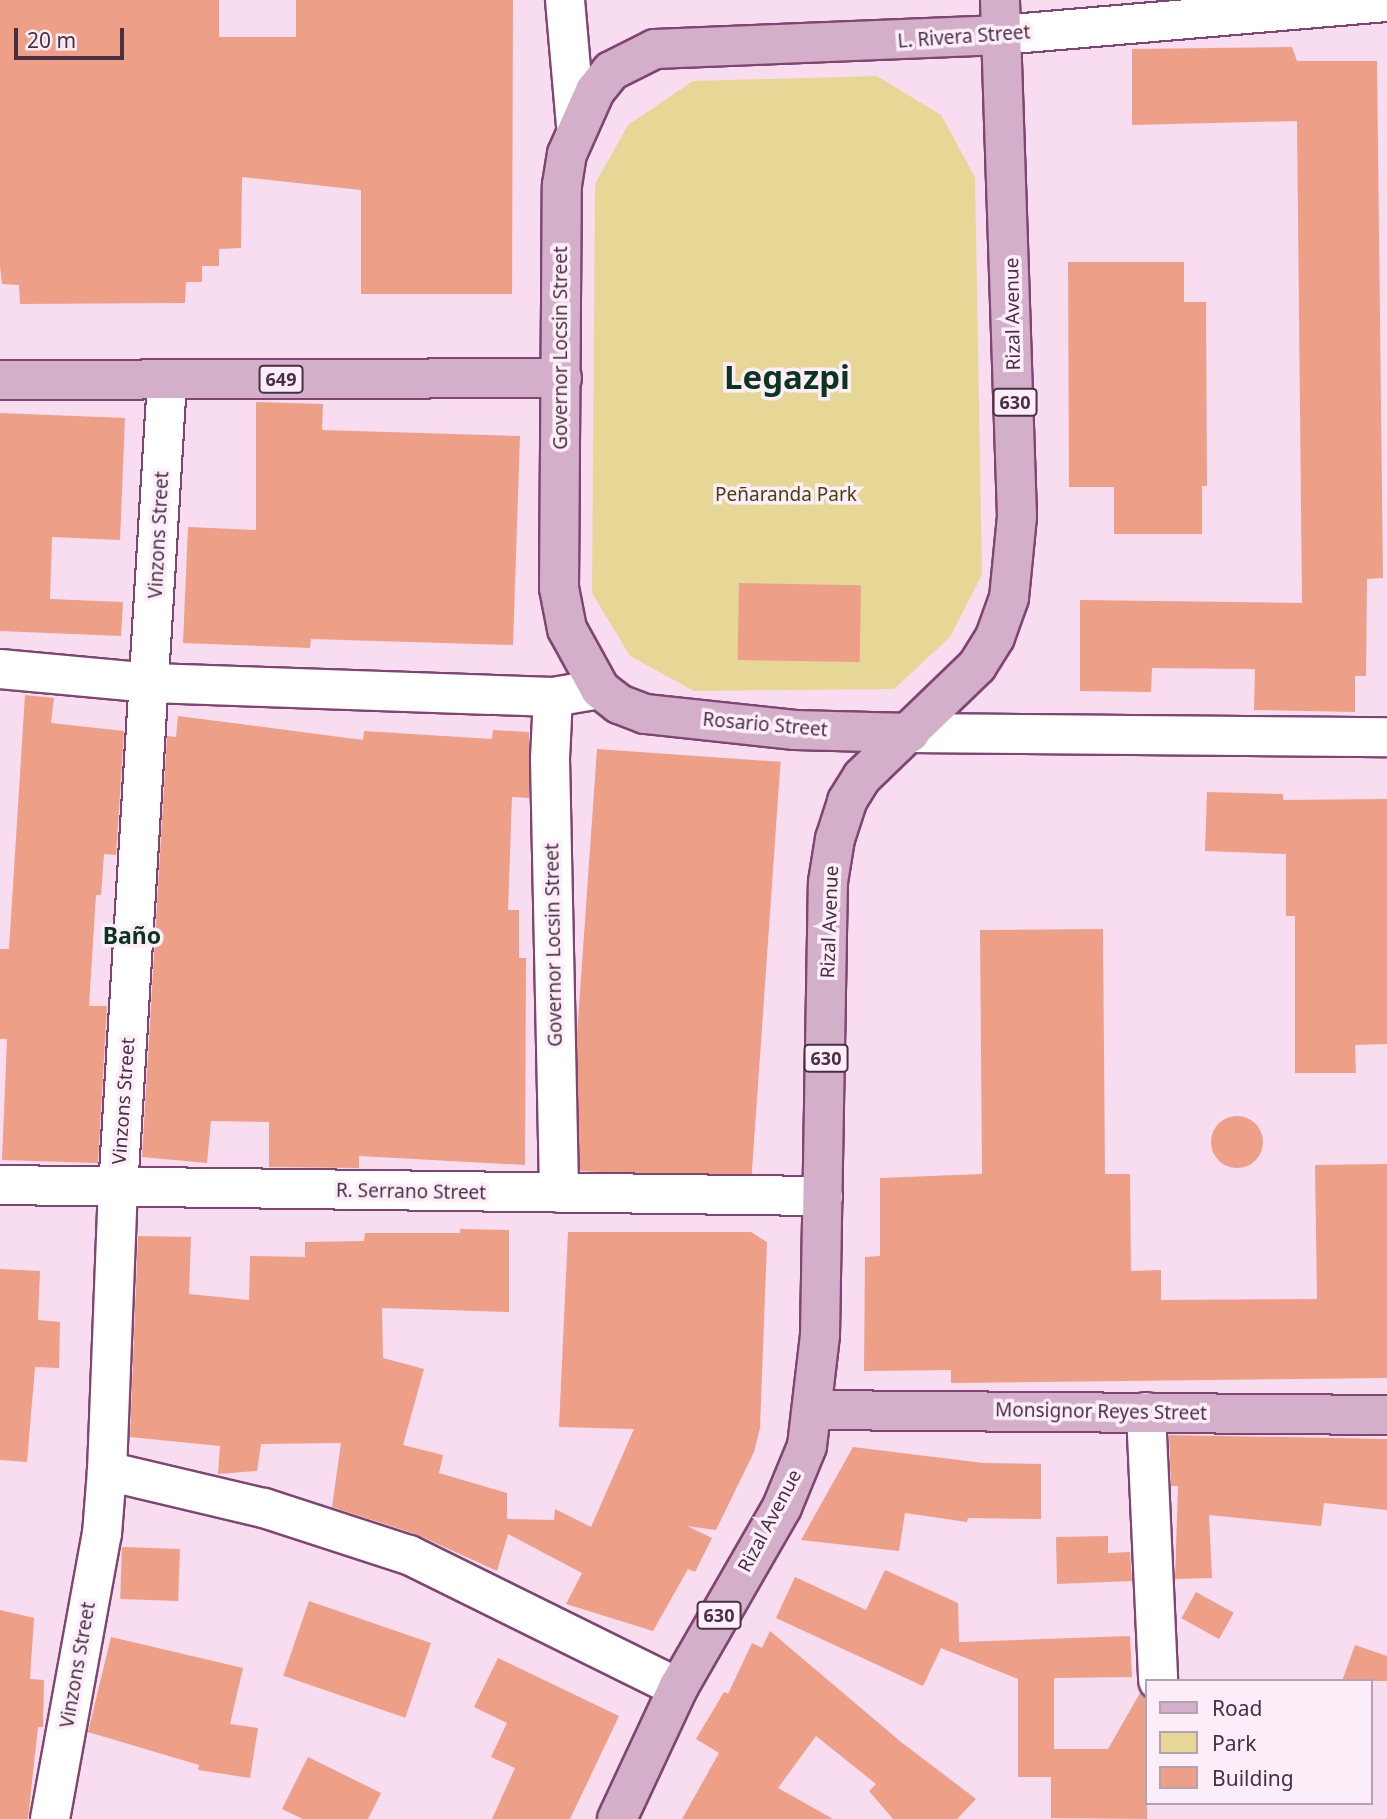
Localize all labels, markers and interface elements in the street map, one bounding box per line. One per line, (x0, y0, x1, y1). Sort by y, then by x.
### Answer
scale bar (18, 14, 128, 58)
street label: L. Rivera Street (897, 21, 1031, 53)
text: 20 m (27, 26, 76, 54)
street label: Governor Locsin Street (550, 246, 572, 450)
street label: Rizal Avenue (1001, 257, 1025, 371)
district label: Legazpi (724, 357, 850, 397)
road number: 649 (258, 365, 304, 394)
road number: 630 (992, 388, 1038, 416)
street label: Vinzons Street (144, 471, 174, 599)
park label: Peñaranda Park (715, 484, 857, 506)
street label: Rosario Street (702, 708, 828, 742)
street label: Governor Locsin Street (541, 843, 567, 1047)
street label: Rizal Avenue (817, 865, 843, 979)
district label: Baño (103, 921, 161, 949)
street label: Vinzons Street (108, 1037, 140, 1165)
road number: 630 (803, 1044, 849, 1072)
street label: R. Serrano Street (336, 1179, 486, 1205)
street label: Monsignor Reyes Street (995, 1399, 1207, 1425)
street label: Rizal Avenue (733, 1466, 807, 1576)
street label: Vinzons Street (56, 1600, 100, 1730)
road number: 630 (696, 1600, 742, 1630)
legend (1146, 1679, 1373, 1805)
text: Road (1212, 1694, 1262, 1722)
text: Park (1212, 1729, 1256, 1757)
text: Building (1212, 1764, 1294, 1792)

